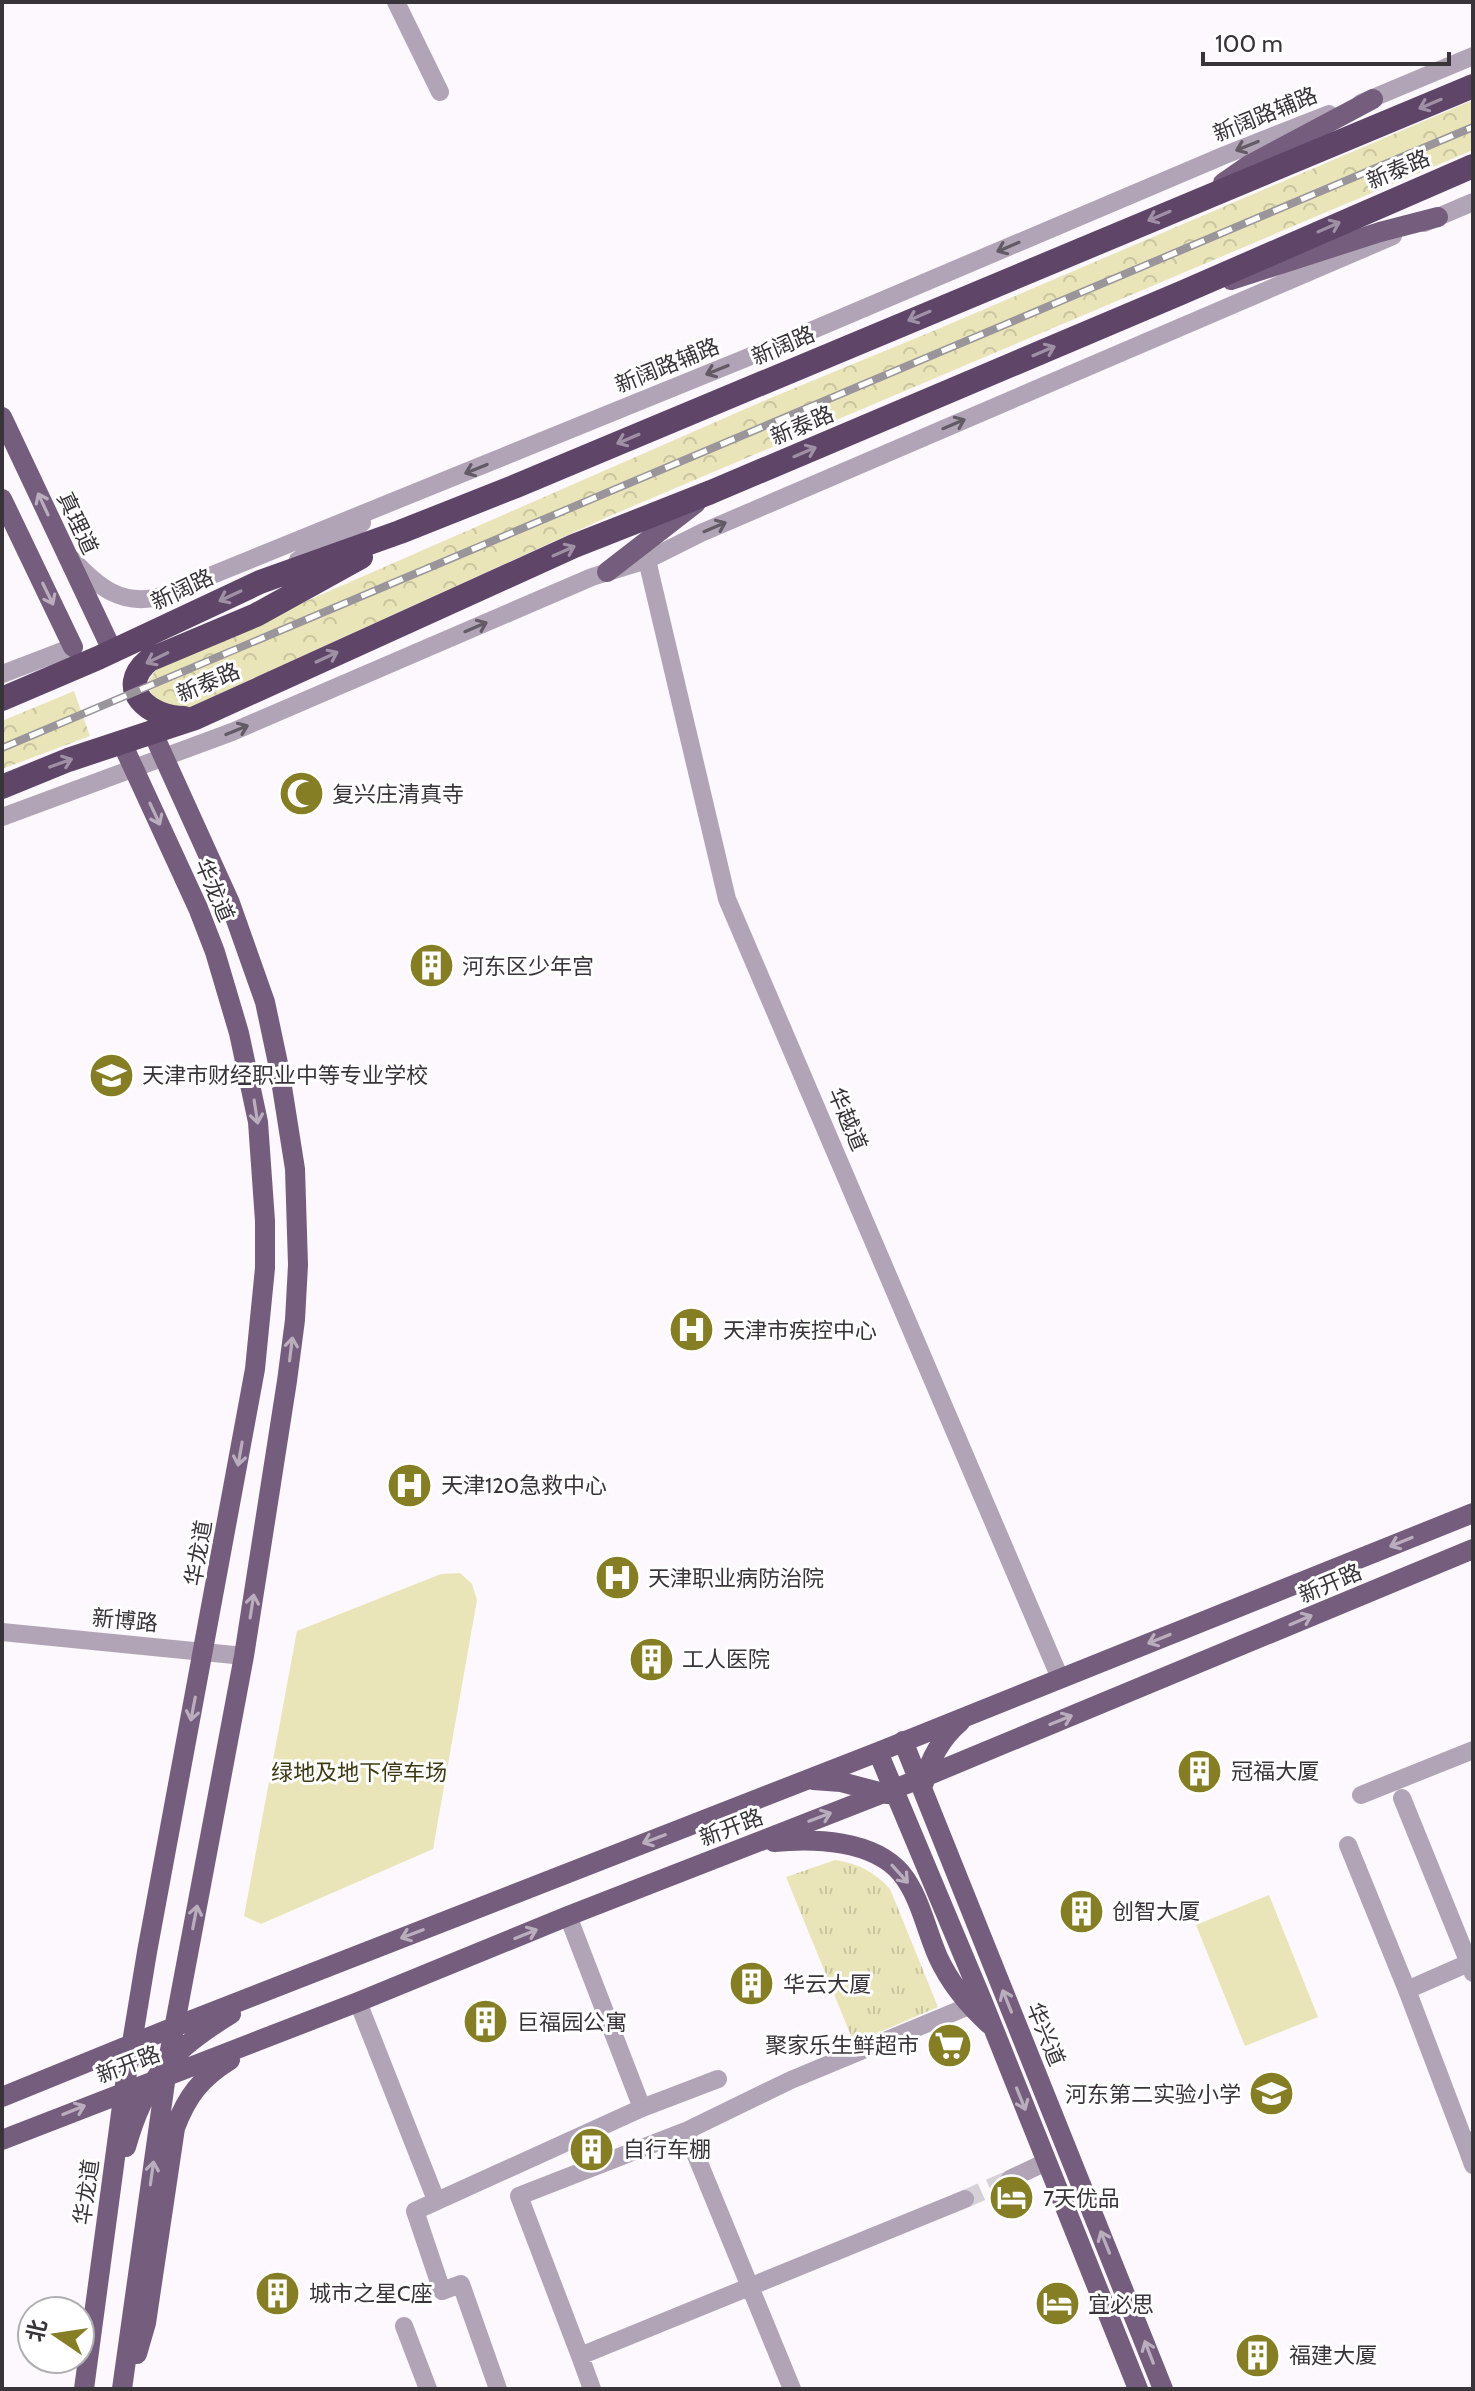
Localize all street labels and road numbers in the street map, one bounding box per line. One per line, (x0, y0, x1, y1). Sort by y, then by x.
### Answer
street label: 新阔路辅路 (1209, 81, 1321, 148)
street label: 新泰路 (1363, 144, 1434, 195)
street label: 新阔路 (748, 320, 819, 371)
street label: 新阔路辅路 (611, 332, 723, 399)
street label: 新泰路 (767, 400, 838, 451)
street label: 真理道 (51, 488, 104, 559)
street label: 新阔路 (147, 563, 218, 616)
street label: 新泰路 (173, 657, 244, 708)
street label: 华龙道 (189, 855, 240, 926)
street label: 华越道 (822, 1084, 873, 1155)
street label: 华龙道 (179, 1518, 218, 1588)
street label: 新开路 (1295, 1558, 1366, 1609)
street label: 新博路 (91, 1604, 159, 1637)
street label: 新开路 (696, 1803, 767, 1852)
street label: 华兴道 (1021, 1999, 1070, 2070)
street label: 新开路 (93, 2040, 164, 2089)
street label: 华龙道 (69, 2158, 104, 2227)

